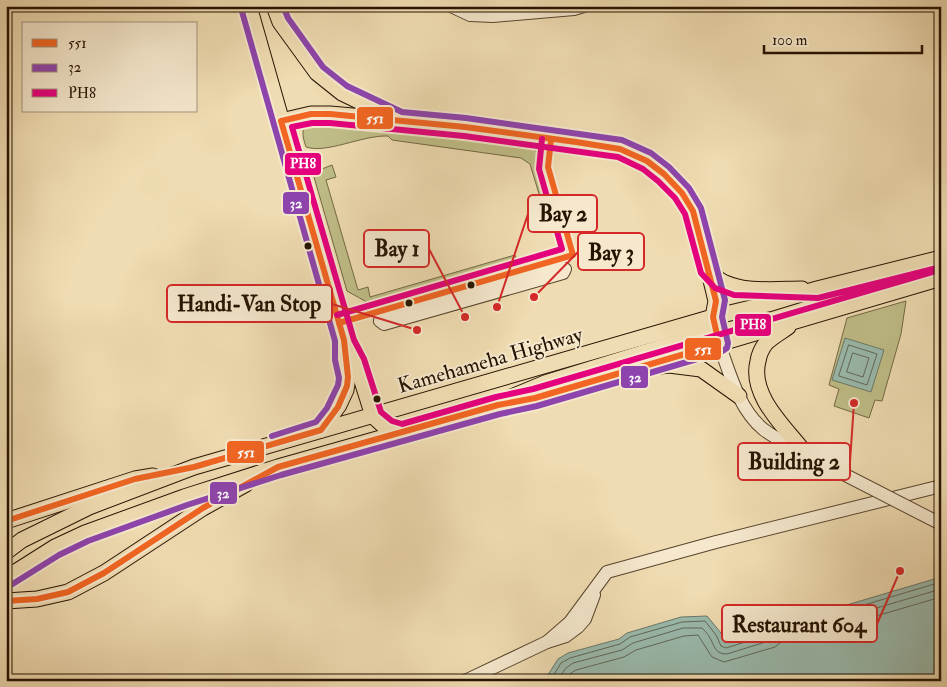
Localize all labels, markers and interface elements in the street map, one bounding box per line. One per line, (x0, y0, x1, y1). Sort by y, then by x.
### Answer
legend (22, 22, 198, 112)
scale bar (764, 22, 922, 54)
text: 100 m (772, 31, 808, 50)
text: 551 (68, 34, 87, 53)
text: 32 (68, 58, 82, 77)
text: PH8 (68, 84, 96, 103)
line badge: 551 (356, 106, 394, 130)
text: 551 (366, 110, 384, 127)
line badge: PH8 (284, 152, 322, 176)
text: PH8 (290, 155, 317, 172)
line badge: 32 (282, 191, 310, 215)
text: 32 (290, 195, 302, 212)
callout: Bay 2 (528, 195, 597, 232)
text: Bay 2 (539, 200, 587, 229)
callout: Bay 1 (364, 230, 429, 267)
callout: Bay 3 (578, 233, 644, 270)
text: Bay 1 (374, 235, 420, 264)
text: Bay 3 (588, 239, 634, 268)
unlabelled marker (303, 241, 313, 251)
unlabelled marker (466, 280, 476, 290)
callout: Handi-Van Stop (167, 285, 332, 322)
text: Handi-Van Stop (177, 290, 321, 319)
unlabelled marker (404, 298, 414, 308)
line badge: PH8 (734, 313, 772, 337)
text: PH8 (740, 316, 767, 333)
street label: Kamehameha Highway (394, 321, 587, 400)
line badge: 551 (684, 337, 722, 361)
text: 551 (694, 341, 712, 358)
line badge: 32 (620, 365, 649, 389)
text: 32 (629, 369, 641, 386)
unlabelled marker (372, 394, 382, 404)
line badge: 551 (226, 440, 265, 464)
callout: Building 2 (738, 443, 850, 480)
text: 551 (237, 444, 255, 461)
text: Building 2 (748, 448, 840, 477)
line badge: 32 (209, 481, 238, 505)
text: 32 (217, 485, 229, 502)
callout: Restaurant 604 (722, 605, 877, 642)
text: Restaurant 604 (732, 611, 868, 639)

